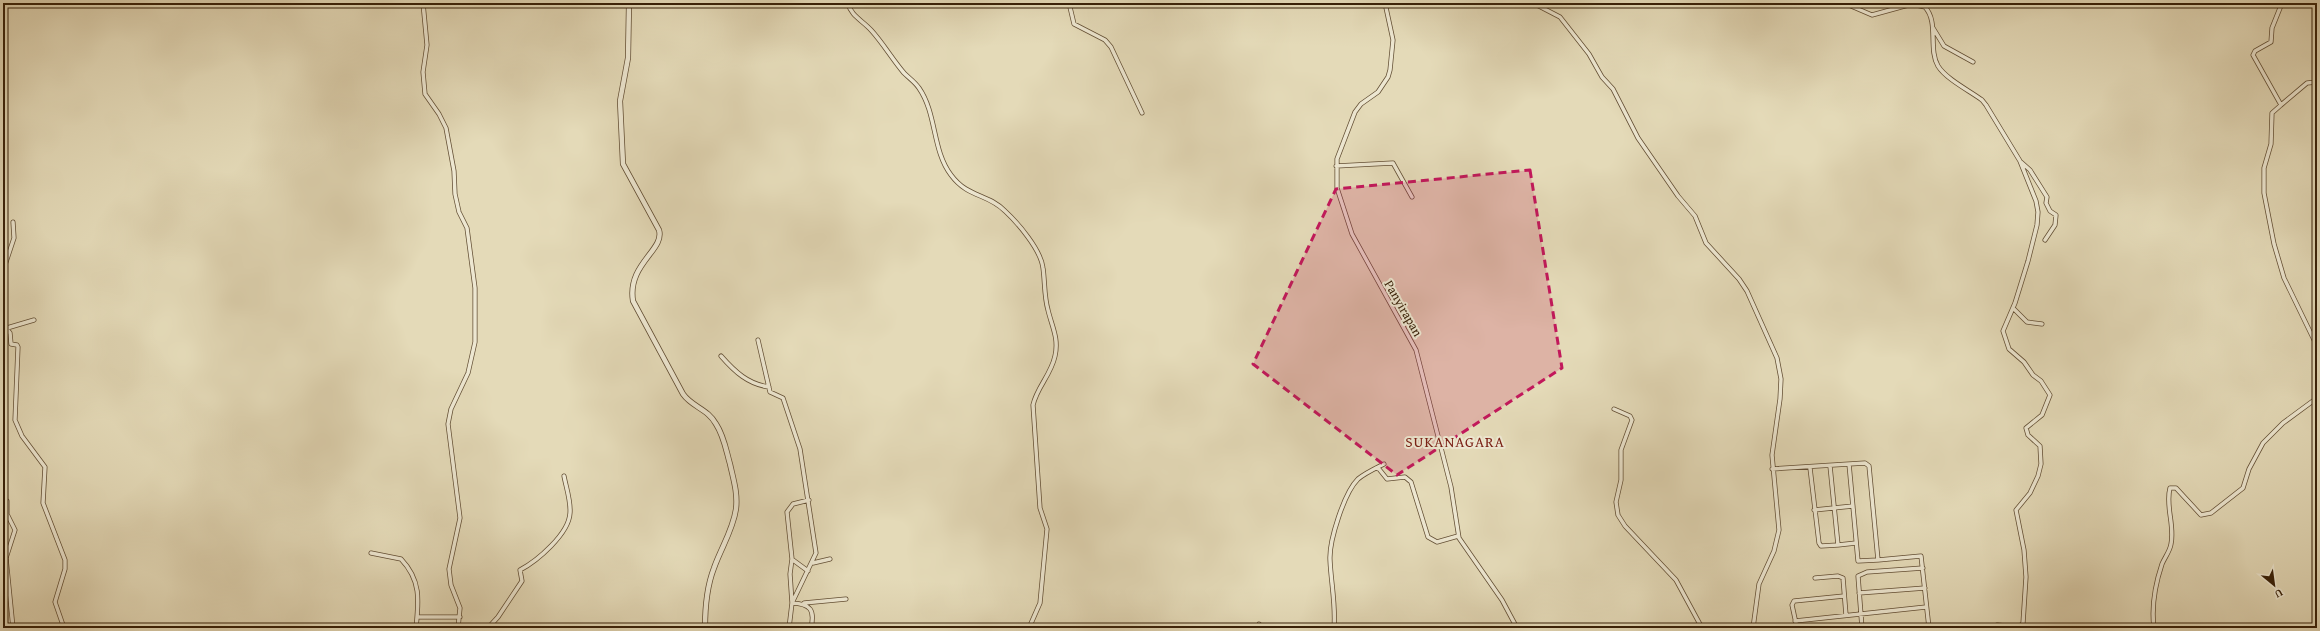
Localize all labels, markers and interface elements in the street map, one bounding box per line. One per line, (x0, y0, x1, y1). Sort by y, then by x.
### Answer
street label: Panyirapan (1380, 276, 1428, 341)
district label: SUKANAGARA (1405, 431, 1505, 452)
north arrow (2254, 565, 2294, 605)
text: U (2271, 585, 2286, 603)

